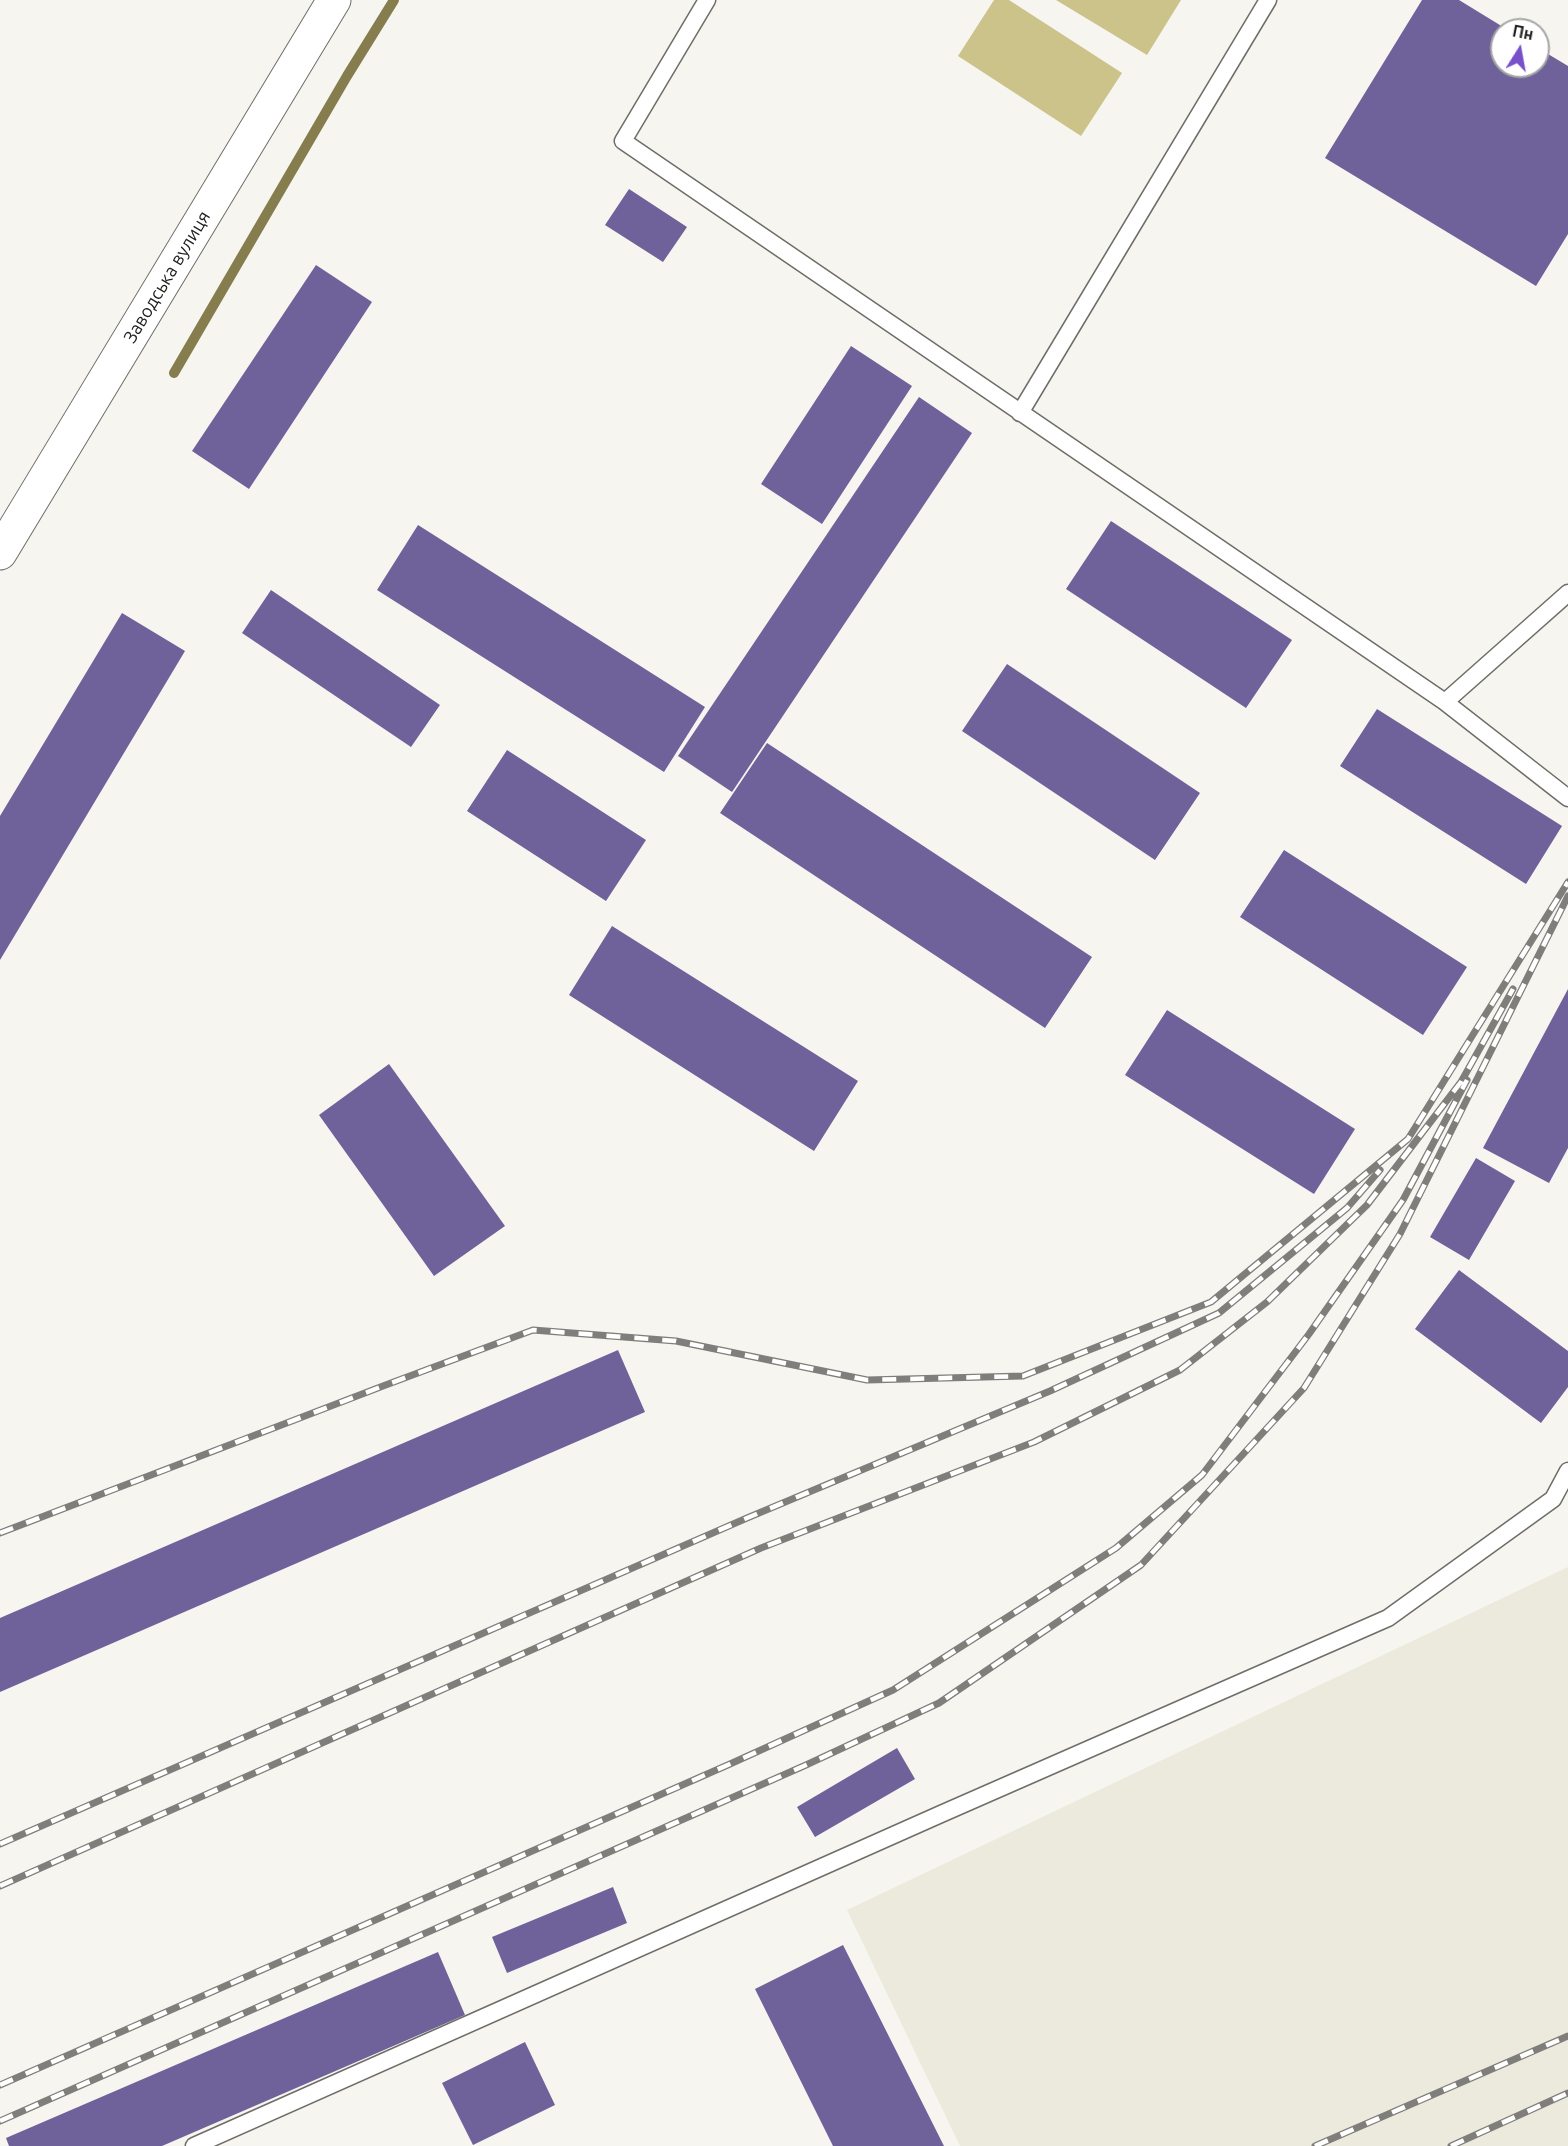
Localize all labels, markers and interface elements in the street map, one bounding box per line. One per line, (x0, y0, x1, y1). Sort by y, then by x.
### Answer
north arrow (1490, 18, 1550, 78)
text: Пн (1511, 21, 1535, 43)
street label: Заводська вулиця (119, 207, 215, 347)

